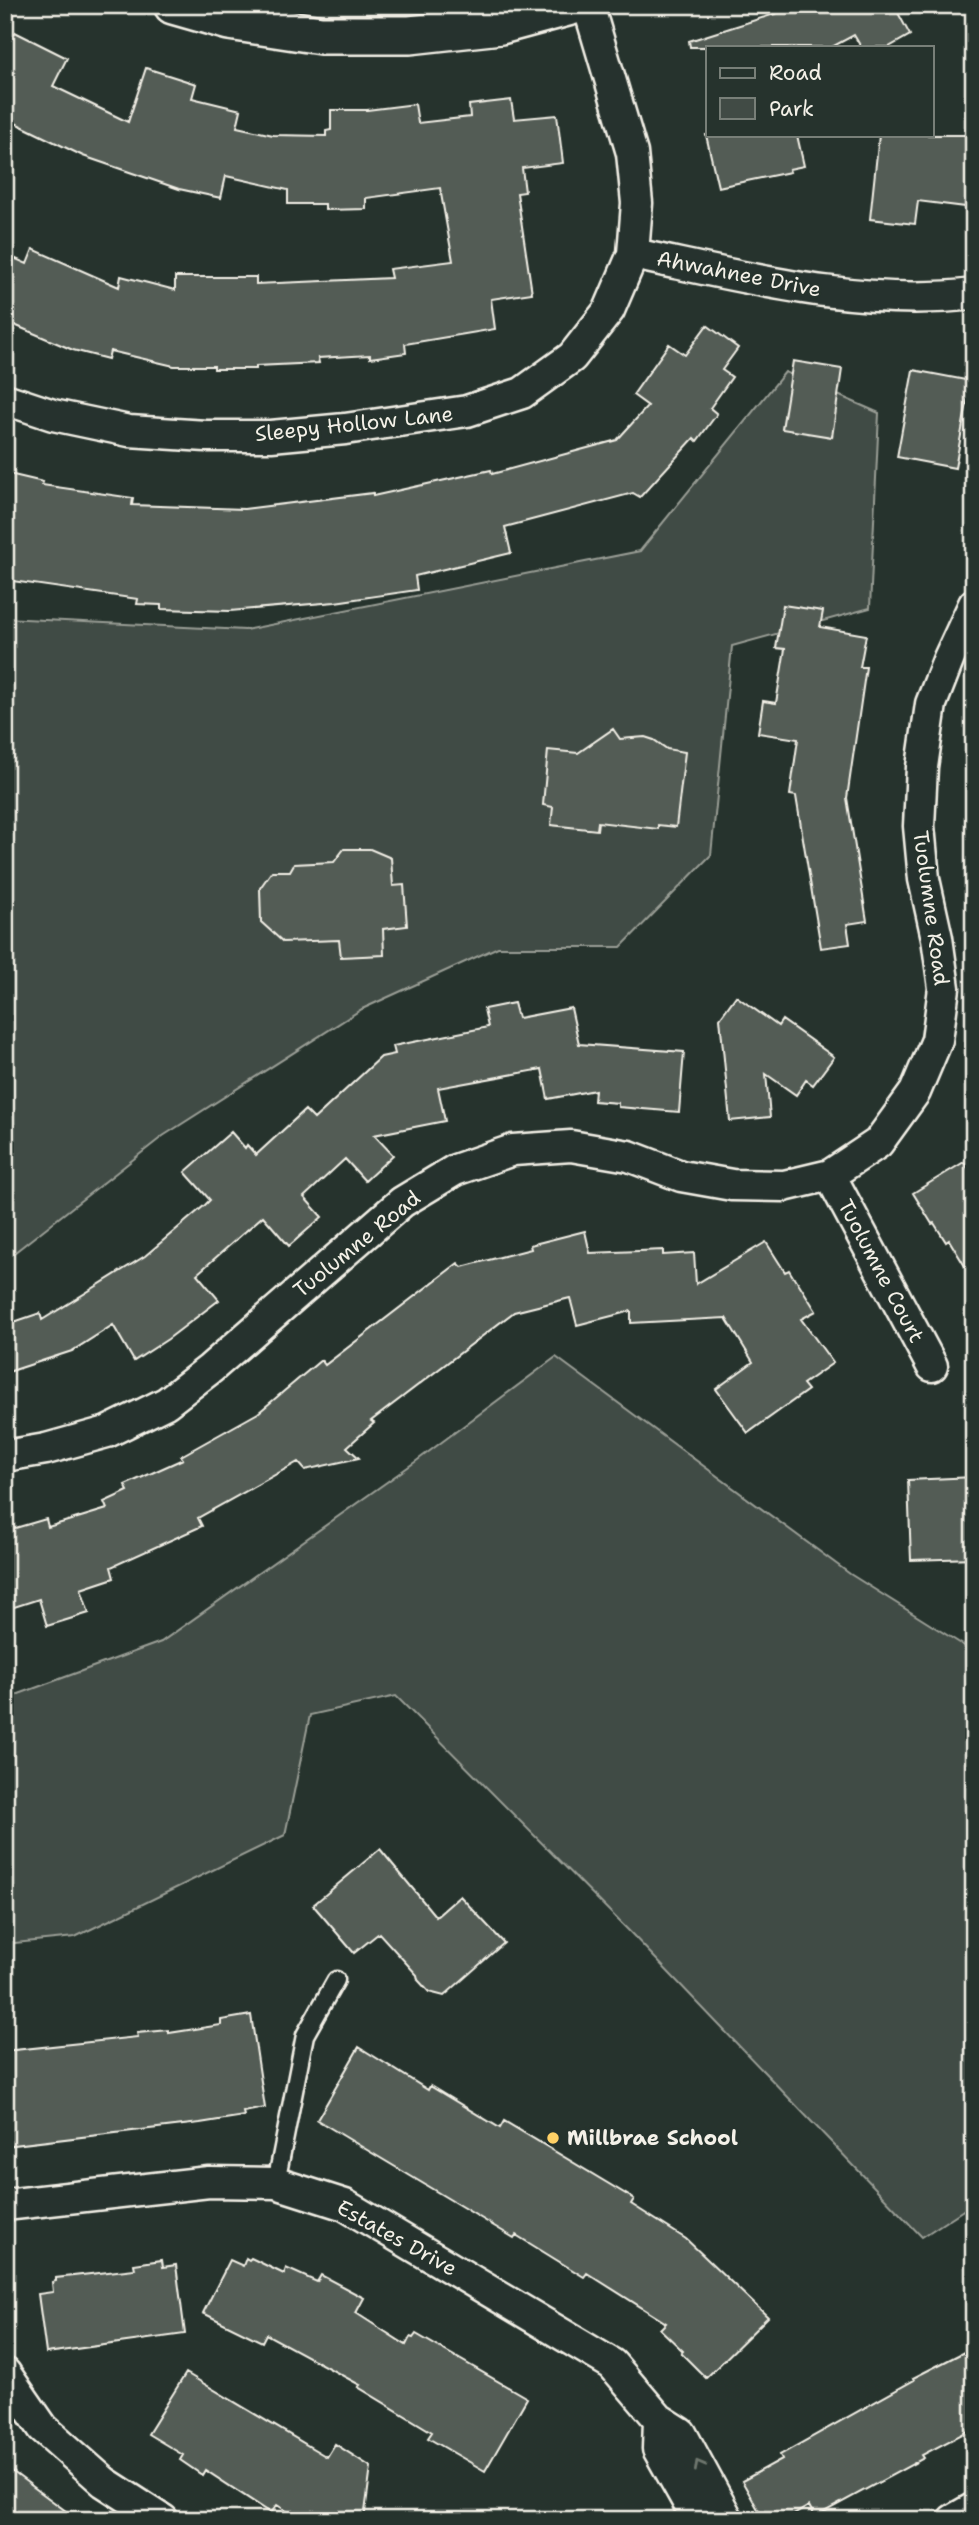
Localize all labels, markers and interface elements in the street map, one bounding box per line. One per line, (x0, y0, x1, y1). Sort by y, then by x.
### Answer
legend (706, 46, 934, 136)
text: Road (769, 59, 822, 87)
text: Park (769, 95, 814, 123)
street label: Ahwahnee Drive (655, 244, 823, 304)
street label: Sleepy Hollow Lane (253, 400, 455, 448)
street label: Tuolumne Road (906, 829, 956, 987)
street label: Tuolumne Road (288, 1184, 426, 1304)
street label: Tuolumne Court (831, 1194, 931, 1348)
place label: Millbrae School (567, 2124, 738, 2152)
marker: Millbrae School (545, 2130, 561, 2146)
street label: Estates Drive (332, 2193, 462, 2283)
one-way arrow (693, 2460, 707, 2472)

